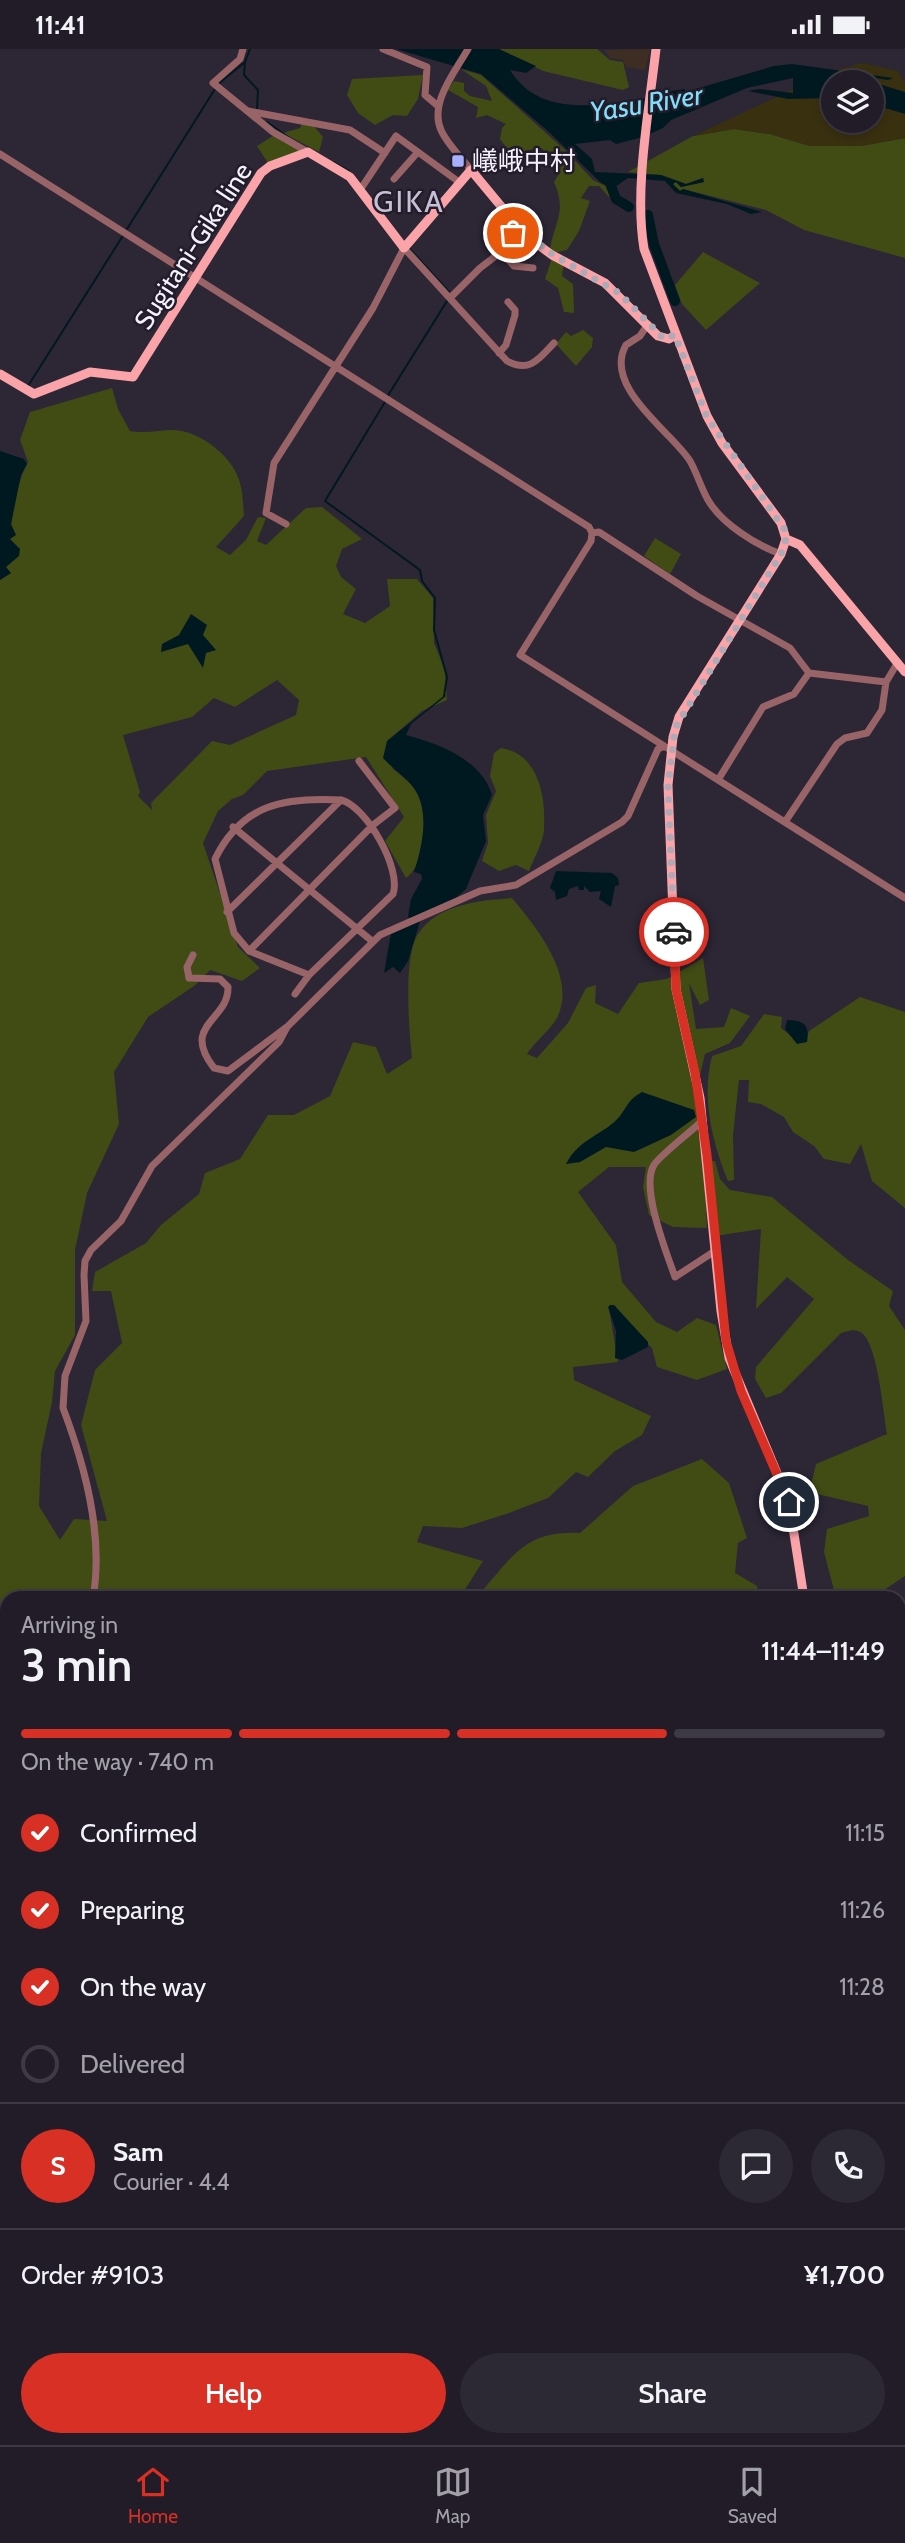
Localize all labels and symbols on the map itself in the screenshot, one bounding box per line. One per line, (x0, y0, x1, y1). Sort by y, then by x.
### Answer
water label: Yasu River (587, 77, 706, 129)
place label: 嶬峨中村 (472, 145, 576, 177)
marker: 嶬峨中村 (450, 153, 466, 169)
street label: Sugitani-Gika line (127, 157, 259, 335)
district label: GIKA (373, 183, 445, 220)
pin (483, 203, 543, 263)
courier (639, 897, 709, 967)
pin (759, 1472, 819, 1532)

